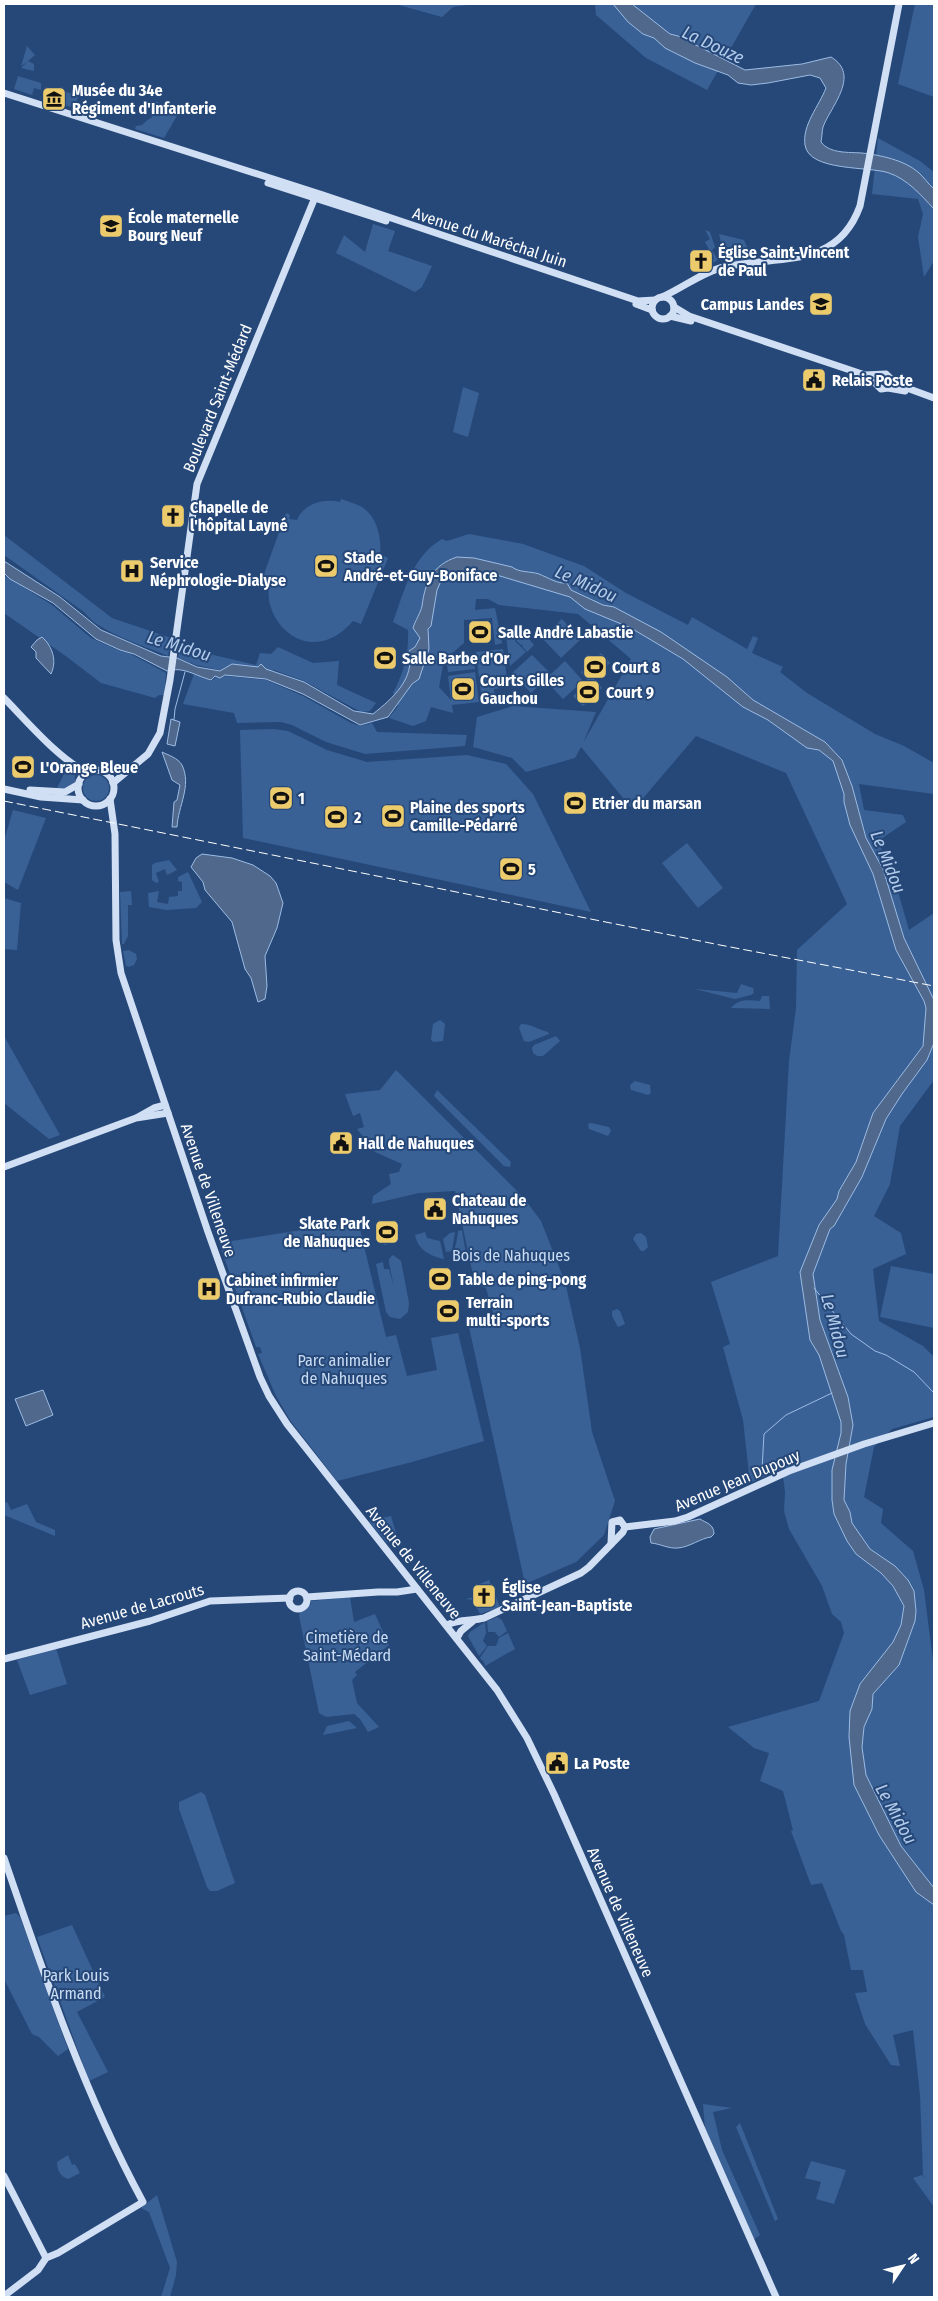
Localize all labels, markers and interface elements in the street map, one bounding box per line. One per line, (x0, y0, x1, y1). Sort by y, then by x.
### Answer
water label: La Douze (679, 21, 748, 69)
place label: Musée du 34e Régiment d'Infanterie (72, 81, 216, 118)
museum icon: Musée du 34e Régiment d'Infanterie (41, 86, 67, 112)
street label: Avenue du Maréchal Juin (410, 204, 569, 271)
place label: École maternelle Bourg Neuf (128, 207, 239, 245)
school or university icon: École maternelle Bourg Neuf (98, 213, 124, 239)
place label: Église Saint-Vincent de Paul (718, 242, 850, 280)
church icon: Église Saint-Vincent de Paul (688, 248, 714, 274)
school or university icon: Campus Landes (808, 291, 834, 317)
place label: Campus Landes (701, 295, 804, 314)
street label: Boulevard Saint-Médard (179, 321, 256, 475)
public building icon: Relais Poste (801, 367, 827, 393)
place label: Relais Poste (832, 371, 913, 390)
place label: Chapelle de l'hôpital Layné (190, 498, 288, 535)
church icon: Chapelle de l'hôpital Layné (160, 503, 186, 529)
place label: Stade André-et-Guy-Boniface (343, 548, 497, 585)
place label: Service Néphrologie-Dialyse (150, 553, 286, 590)
sports icon: Stade André-et-Guy-Boniface (313, 553, 339, 579)
hospital icon: Service Néphrologie-Dialyse (119, 558, 145, 584)
water label: Le Midou (551, 561, 621, 607)
sports icon: Salle André Labastie (467, 619, 493, 645)
place label: Salle André Labastie (498, 623, 633, 642)
water label: Le Midou (144, 626, 214, 666)
sports icon: Salle Barbe d'Or (372, 645, 398, 671)
place label: Salle Barbe d'Or (402, 649, 509, 668)
sports icon: Court 8 (582, 654, 608, 680)
place label: Court 8 (612, 658, 661, 677)
place label: Courts Gilles Gauchou (480, 671, 564, 708)
sports icon: Courts Gilles Gauchou (450, 676, 476, 702)
sports icon: Court 9 (575, 679, 601, 705)
place label: Court 9 (606, 683, 654, 702)
sports icon: L'Orange Bleue (10, 754, 36, 780)
place label: L'Orange Bleue (40, 758, 138, 777)
sports icon: 1 (268, 785, 294, 811)
place label: 1 (298, 789, 305, 808)
sports icon: Etrier du marsan (562, 790, 588, 816)
place label: Etrier du marsan (592, 794, 702, 813)
place label: Plaine des sports Camille-Pédarré (410, 798, 525, 835)
sports icon: Plaine des sports Camille-Pédarré (380, 803, 406, 829)
sports icon: 2 (323, 804, 349, 830)
place label: 2 (353, 808, 362, 827)
water label: Le Midou (865, 827, 911, 897)
sports icon: 5 (498, 856, 524, 882)
place label: 5 (528, 860, 536, 879)
street label: Avenue de Villeneuve (177, 1121, 240, 1260)
public building icon: Hall de Nahuques (328, 1130, 354, 1156)
place label: Hall de Nahuques (358, 1134, 474, 1153)
place label: Chateau de Nahuques (452, 1191, 526, 1228)
public building icon: Chateau de Nahuques (422, 1196, 448, 1222)
place label: Skate Park de Nahuques (283, 1214, 371, 1251)
sports icon: Skate Park de Nahuques (374, 1219, 400, 1245)
park label: Bois de Nahuques (452, 1246, 570, 1265)
sports icon: Table de ping-pong (427, 1266, 453, 1292)
place label: Table de ping-pong (458, 1270, 586, 1289)
place label: Cabinet infirmier Dufranc-Rubio Claudie (226, 1271, 375, 1308)
hospital icon: Cabinet infirmier Dufranc-Rubio Claudie (196, 1276, 222, 1302)
water label: Le Midou (816, 1291, 854, 1361)
place label: Terrain multi-sports (466, 1293, 549, 1330)
sports icon: Terrain multi-sports (435, 1298, 461, 1324)
park label: Parc animalier de Nahuques (297, 1351, 391, 1388)
street label: Avenue Jean Dupouy (672, 1445, 803, 1515)
street label: Avenue de Villeneuve (362, 1502, 465, 1623)
place label: Église Saint-Jean-Baptiste (502, 1577, 632, 1615)
street label: Avenue de Lacrouts (78, 1580, 206, 1633)
church icon: Église Saint-Jean-Baptiste (471, 1583, 497, 1609)
park label: Cimetière de Saint-Médard (303, 1628, 391, 1665)
public building icon: La Poste (544, 1750, 570, 1776)
place label: La Poste (574, 1754, 630, 1773)
water label: Le Midou (870, 1780, 922, 1848)
street label: Avenue de Villeneuve (583, 1844, 658, 1980)
park label: Park Louis Armand (43, 1966, 109, 2003)
north arrow (878, 2241, 928, 2291)
text: N (904, 2251, 923, 2267)

